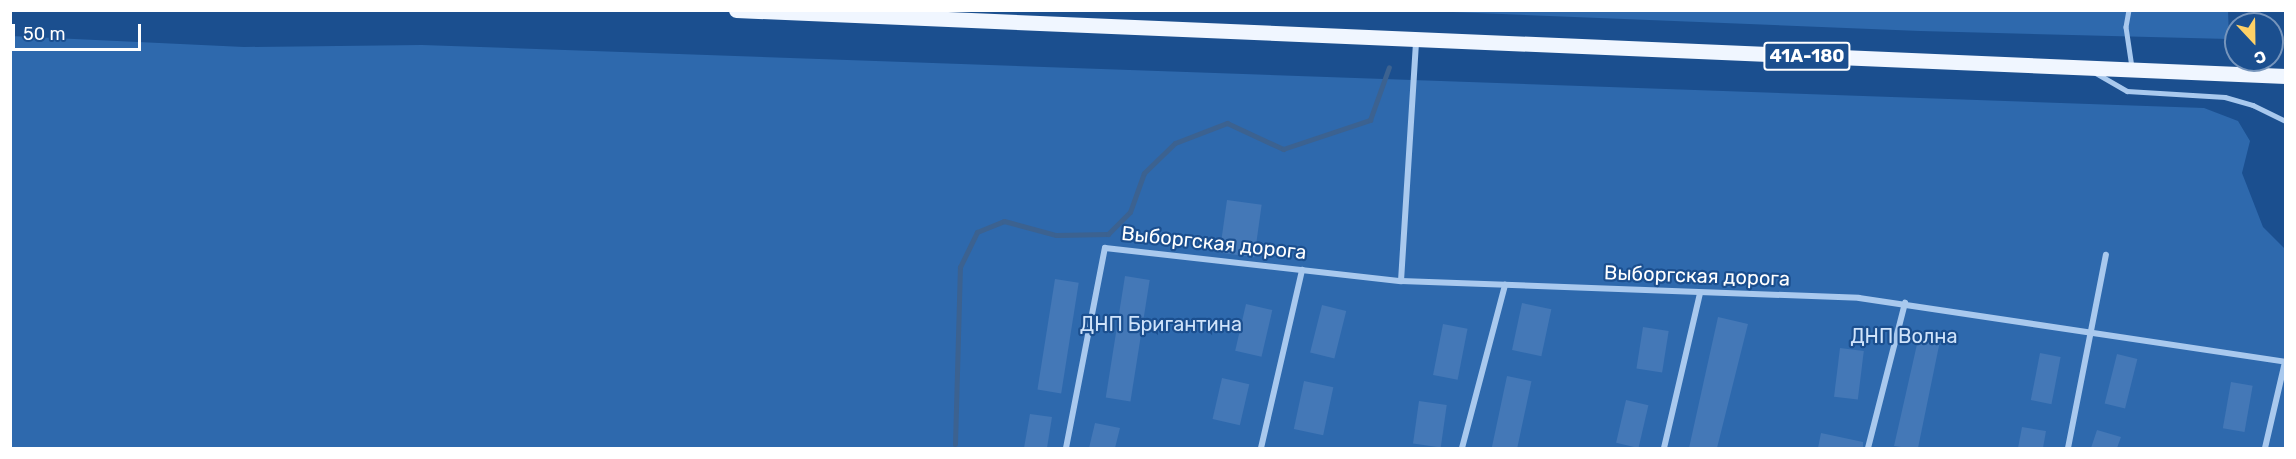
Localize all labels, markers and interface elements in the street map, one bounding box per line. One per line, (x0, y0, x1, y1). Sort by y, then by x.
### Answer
scale bar (15, 12, 144, 50)
north arrow (2224, 12, 2284, 72)
text: 50 m (23, 23, 66, 45)
road number: 41А-180 (1762, 41, 1852, 71)
text: С (2251, 46, 2269, 68)
street label: Выборгская дорога (1120, 221, 1308, 265)
street label: Выборгская дорога (1604, 261, 1790, 291)
park label: ДНП Бригантина (1080, 312, 1242, 336)
park label: ДНП Волна (1850, 324, 1958, 348)

